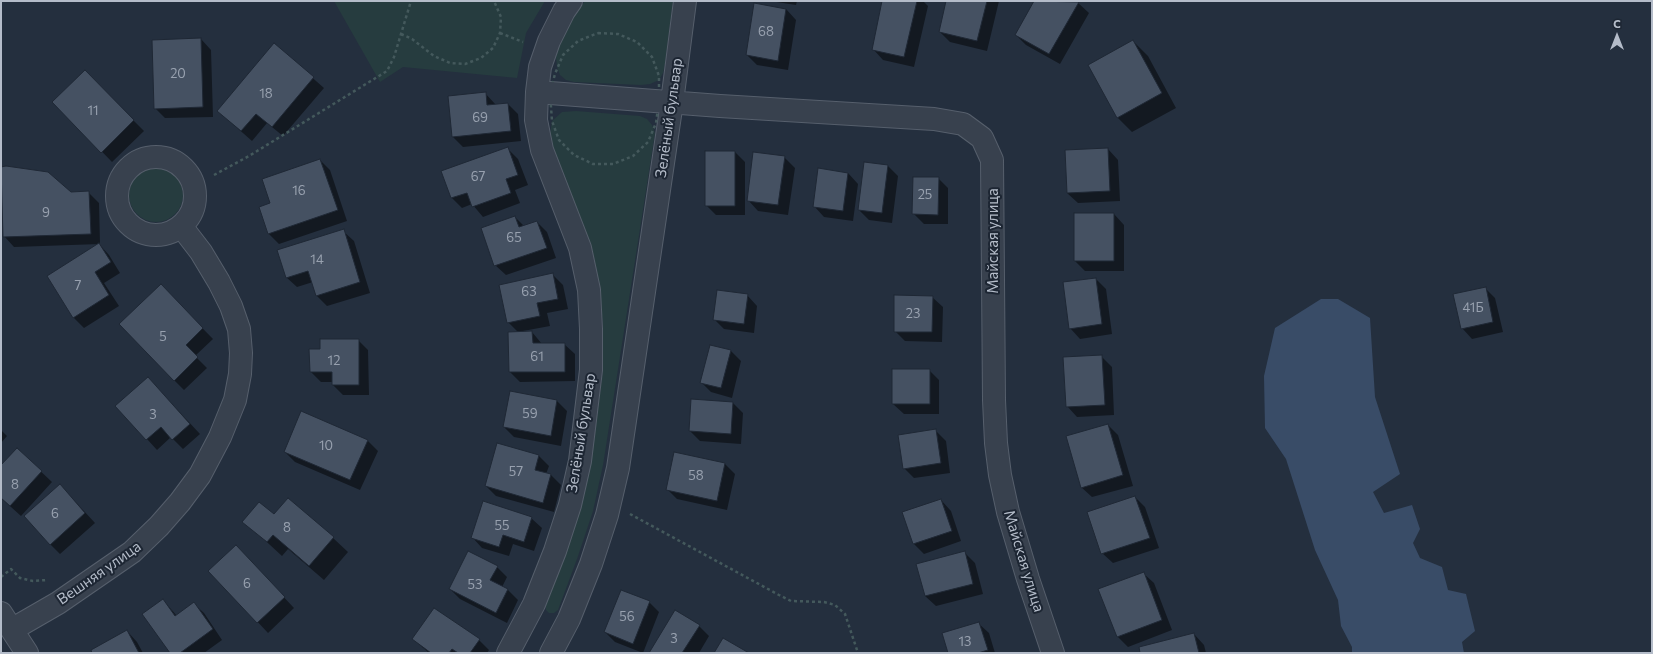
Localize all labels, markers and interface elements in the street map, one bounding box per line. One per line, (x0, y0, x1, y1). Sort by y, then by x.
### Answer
north arrow (1597, 16, 1637, 56)
text: С (1613, 17, 1621, 30)
house number: 68 (758, 24, 774, 40)
street label: Зелёный бульвар (652, 57, 686, 179)
house number: 20 (170, 66, 186, 82)
house number: 18 (259, 86, 273, 102)
house number: 11 (87, 103, 99, 119)
house number: 69 (472, 110, 488, 126)
house number: 67 (471, 169, 485, 185)
house number: 16 (292, 183, 306, 199)
house number: 25 (918, 187, 932, 203)
street label: Майская улица (984, 188, 1002, 294)
house number: 9 (42, 205, 50, 221)
house number: 65 (506, 230, 522, 246)
house number: 14 (310, 252, 324, 268)
house number: 7 (75, 278, 81, 294)
house number: 63 (521, 284, 537, 300)
house number: 41Б (1462, 300, 1484, 316)
house number: 23 (906, 306, 920, 322)
house number: 5 (159, 329, 167, 345)
house number: 61 (530, 349, 544, 365)
house number: 12 (328, 353, 340, 369)
street label: Зелёный бульвар (563, 372, 599, 494)
house number: 59 (522, 406, 538, 422)
house number: 3 (149, 407, 157, 423)
house number: 10 (319, 438, 333, 454)
house number: 57 (509, 464, 523, 480)
house number: 58 (688, 468, 704, 484)
house number: 8 (11, 477, 19, 493)
house number: 6 (51, 506, 59, 522)
street label: Майская улица (1000, 508, 1048, 614)
house number: 55 (495, 518, 509, 534)
house number: 8 (283, 520, 291, 536)
street label: Вешняя улица (54, 537, 144, 609)
house number: 6 (243, 576, 251, 592)
house number: 53 (468, 577, 482, 593)
house number: 56 (619, 609, 635, 625)
house number: 3 (670, 631, 678, 647)
house number: 13 (959, 634, 971, 650)

